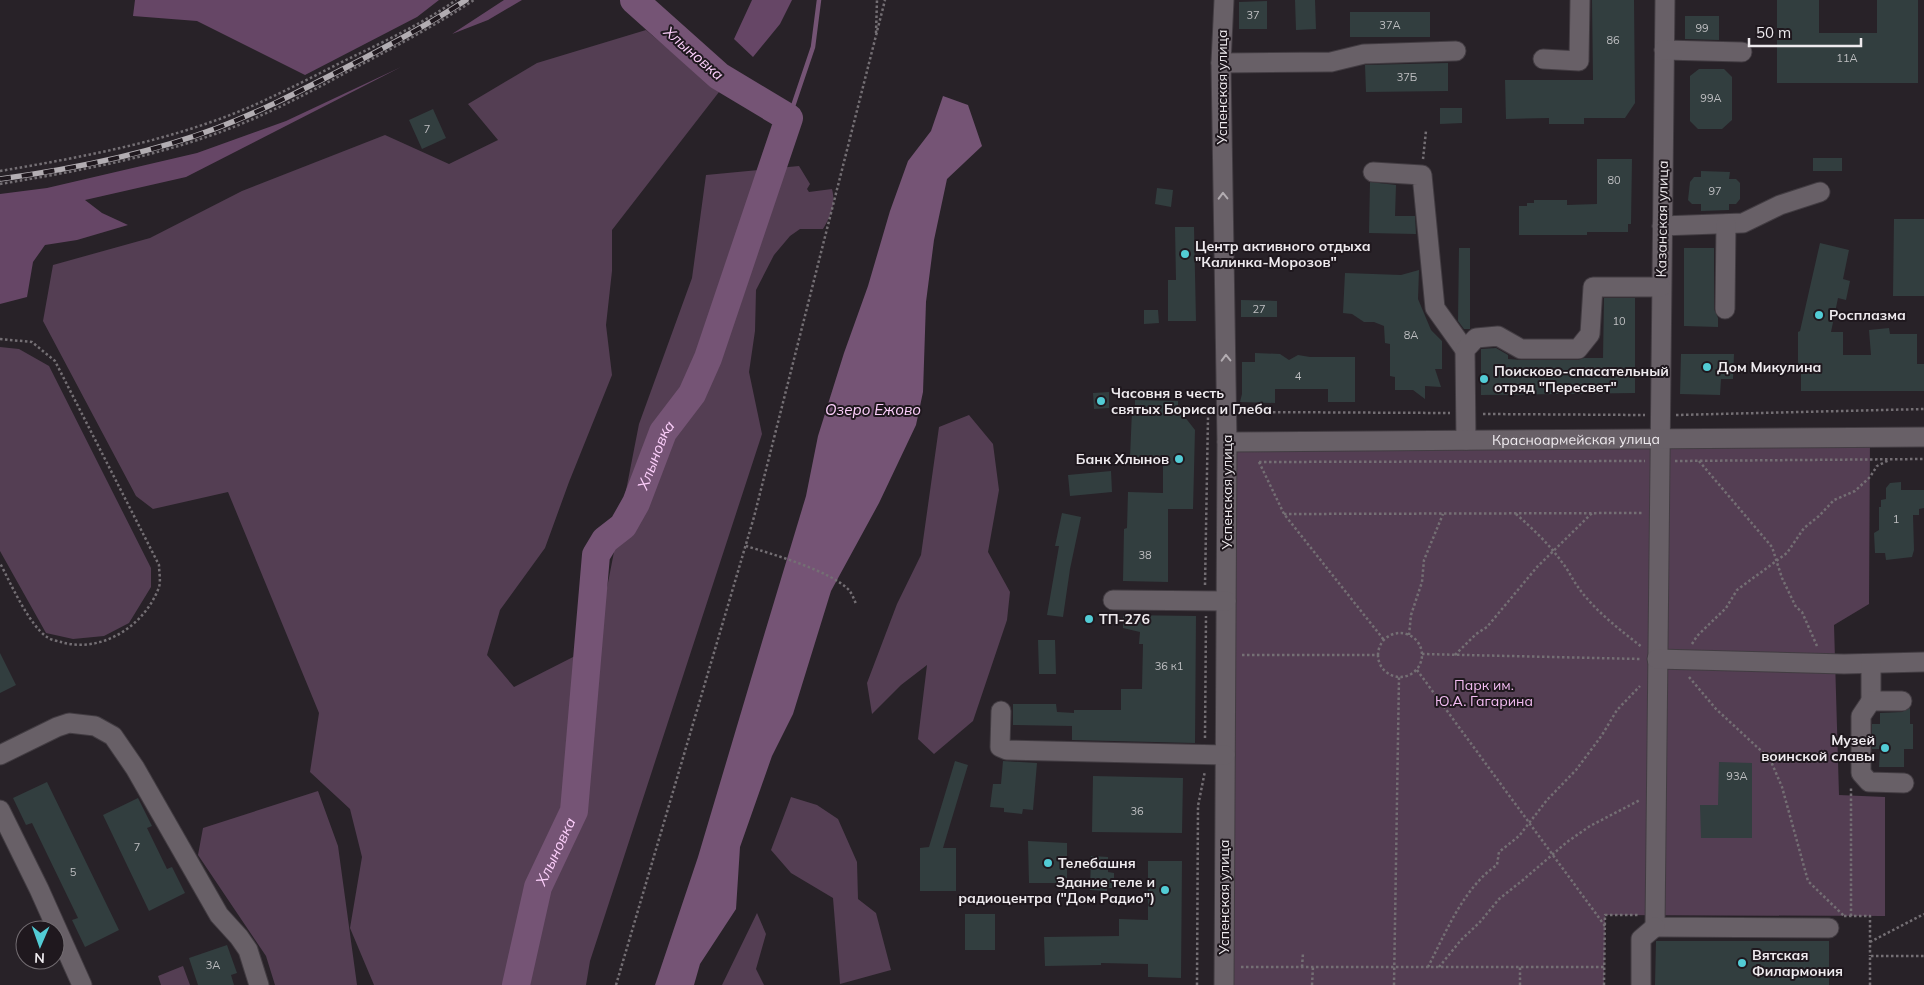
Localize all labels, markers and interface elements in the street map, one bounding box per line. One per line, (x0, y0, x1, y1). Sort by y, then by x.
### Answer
house number: 37 (1246, 8, 1260, 22)
scale bar (1749, 15, 1862, 47)
house number: 37А (1379, 18, 1401, 32)
water label: Хлыновка (659, 21, 728, 84)
house number: 99 (1695, 21, 1709, 35)
text: 50 m (1756, 23, 1791, 42)
street label: Успенская улица (1213, 29, 1231, 146)
house number: 86 (1606, 33, 1620, 47)
house number: 11А (1836, 51, 1858, 65)
house number: 37Б (1397, 70, 1417, 84)
house number: 99А (1700, 91, 1722, 105)
house number: 7 (424, 122, 430, 136)
street label: Казанская улица (1652, 160, 1672, 278)
house number: 80 (1607, 173, 1621, 187)
house number: 97 (1708, 184, 1722, 198)
one-way arrow (1218, 191, 1228, 199)
place label: Центр активного отдыха "Калинка-Морозов" (1195, 237, 1371, 271)
marker: Центр активного отдыха "Калинка-Морозов" (1179, 248, 1191, 260)
house number: 27 (1252, 302, 1266, 316)
place label: Росплазма (1829, 306, 1906, 324)
marker: Росплазма (1813, 309, 1825, 321)
house number: 10 (1612, 314, 1626, 328)
house number: 8А (1404, 328, 1418, 342)
one-way arrow (1221, 354, 1231, 362)
place label: Дом Микулина (1717, 358, 1821, 376)
marker: Дом Микулина (1701, 361, 1713, 373)
place label: Поисково-спасательный отряд "Пересвет" (1494, 362, 1669, 396)
house number: 4 (1295, 369, 1302, 383)
marker: Поисково-спасательный отряд "Пересвет" (1478, 373, 1490, 385)
place label: Часовня в честь святых Бориса и Глеба (1111, 384, 1272, 418)
marker: Часовня в честь святых Бориса и Глеба (1095, 395, 1107, 407)
water label: Озеро Ежово (825, 400, 921, 419)
water label: Хлыновка (632, 416, 678, 493)
street label: Красноармейская улица (1492, 430, 1660, 449)
street label: Успенская улица (1218, 434, 1236, 551)
place label: Банк Хлынов (1076, 450, 1169, 468)
marker: Банк Хлынов (1173, 453, 1185, 465)
house number: 1 (1893, 512, 1899, 526)
house number: 38 (1138, 548, 1152, 562)
place label: ТП-276 (1099, 610, 1150, 628)
marker: ТП-276 (1083, 613, 1095, 625)
house number: 36 к1 (1155, 659, 1183, 673)
park label: Парк им. Ю.А. Гагарина (1435, 676, 1533, 710)
place label: Музей воинской славы (1761, 731, 1875, 765)
marker: Музей воинской славы (1879, 742, 1891, 754)
house number: 93А (1726, 769, 1748, 783)
house number: 36 (1130, 804, 1144, 818)
water label: Хлыновка (530, 814, 579, 889)
street label: Успенская улица (1215, 839, 1233, 956)
house number: 7 (134, 840, 140, 854)
place label: Телебашня (1058, 854, 1136, 872)
marker: Телебашня (1042, 857, 1054, 869)
house number: 5 (70, 865, 77, 879)
place label: Здание теле и радиоцентра ("Дом Радио") (958, 873, 1155, 907)
marker: Здание теле и радиоцентра ("Дом Радио") (1159, 884, 1171, 896)
north arrow (15, 920, 65, 970)
place label: Вятская Филармония (1752, 946, 1843, 980)
text: N (34, 949, 45, 967)
marker: Вятская Филармония (1736, 957, 1748, 969)
house number: 3А (206, 958, 220, 972)

